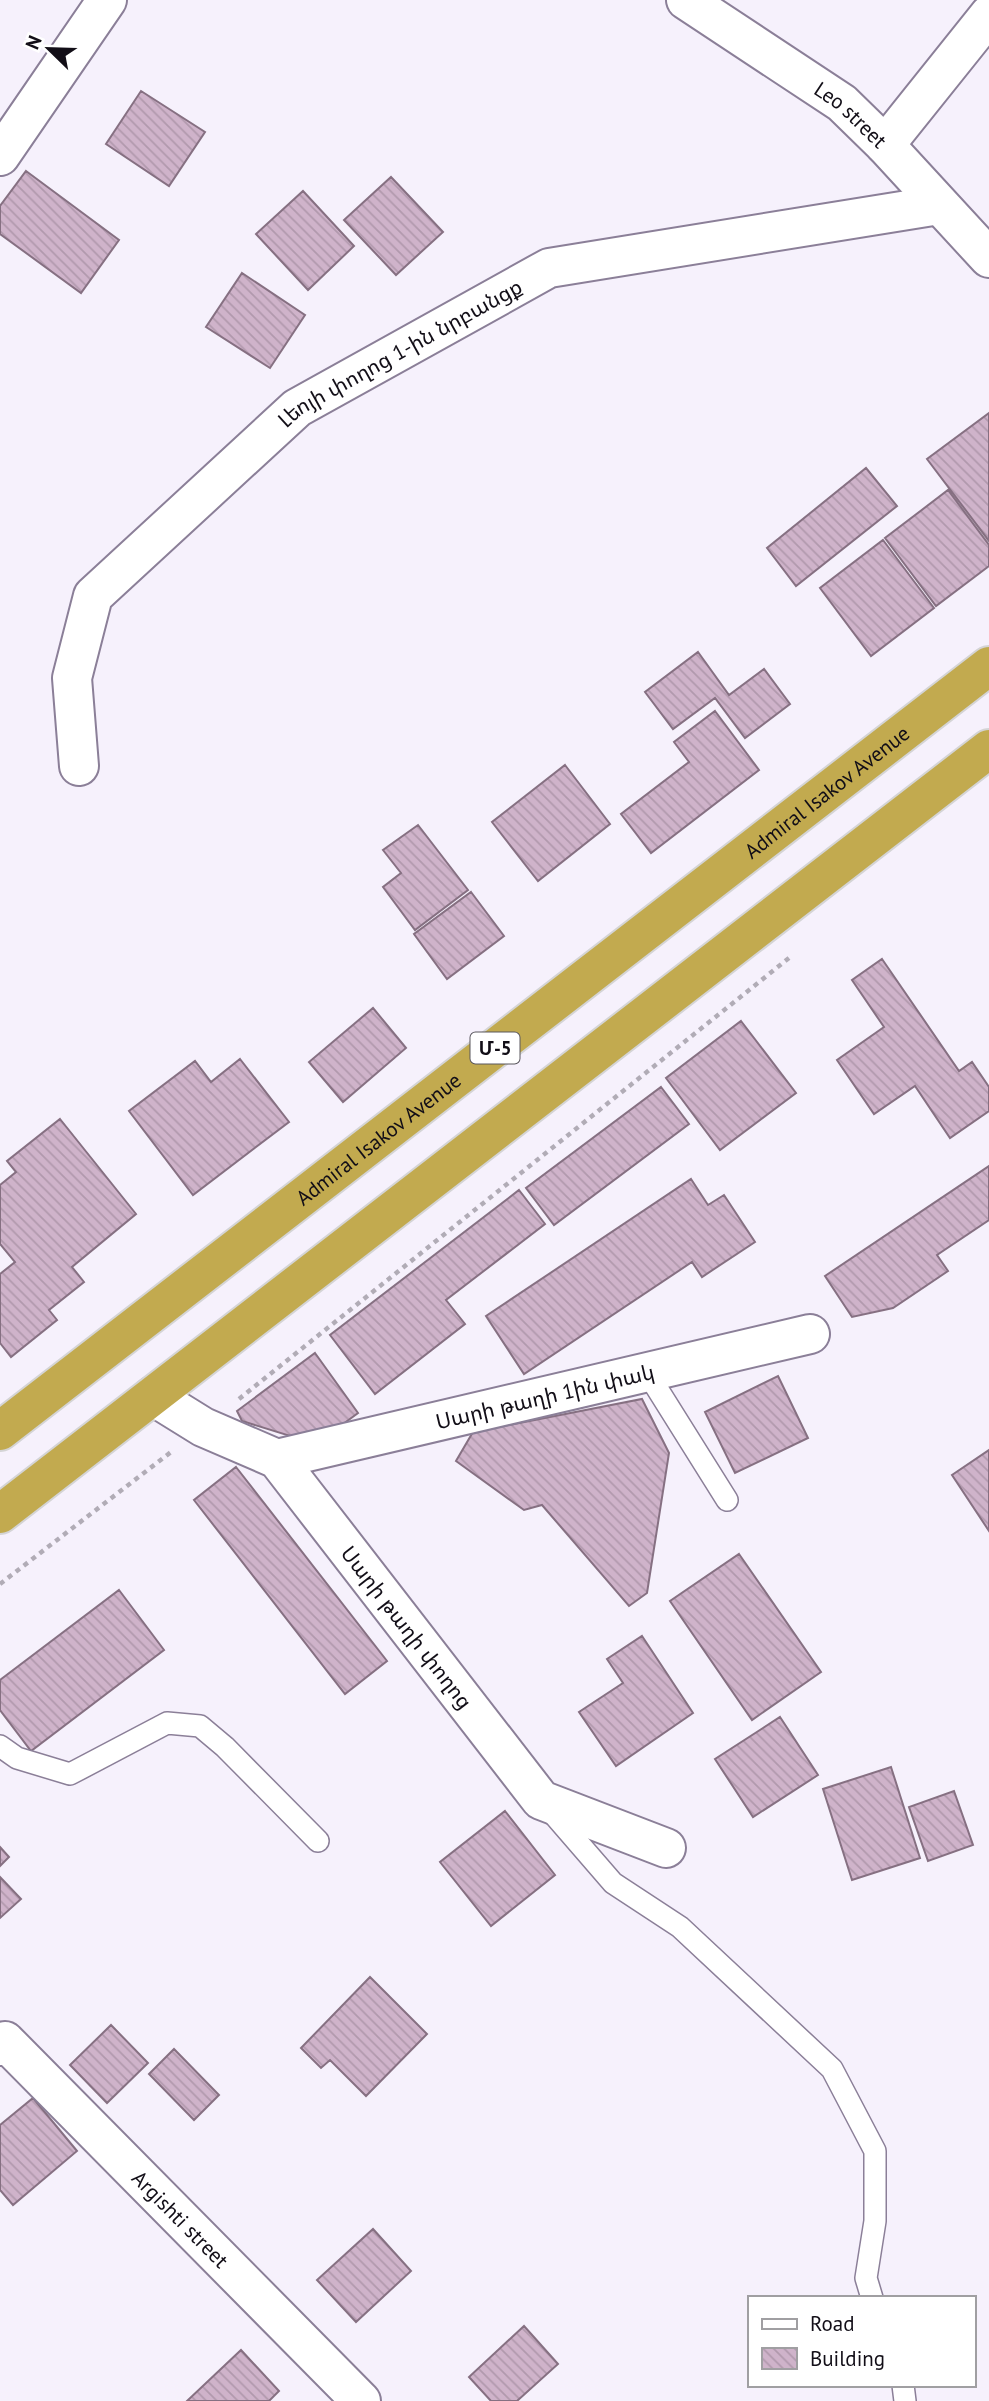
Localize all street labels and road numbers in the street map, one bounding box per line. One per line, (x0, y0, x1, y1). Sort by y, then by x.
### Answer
street label: Leo street (809, 75, 893, 153)
street label: Լեոյի փողոց 1-ին նրբանցք (272, 272, 527, 433)
street label: Admiral Isakov Avenue (739, 719, 915, 864)
road number: Մ-5 (470, 1032, 520, 1064)
street label: Admiral Isakov Avenue (290, 1066, 466, 1211)
street label: Սարի թաղի 1ին փակ (433, 1358, 657, 1435)
street label: Սարի թաղի փողոց (335, 1540, 479, 1714)
street label: Argishti street (127, 2164, 235, 2273)

